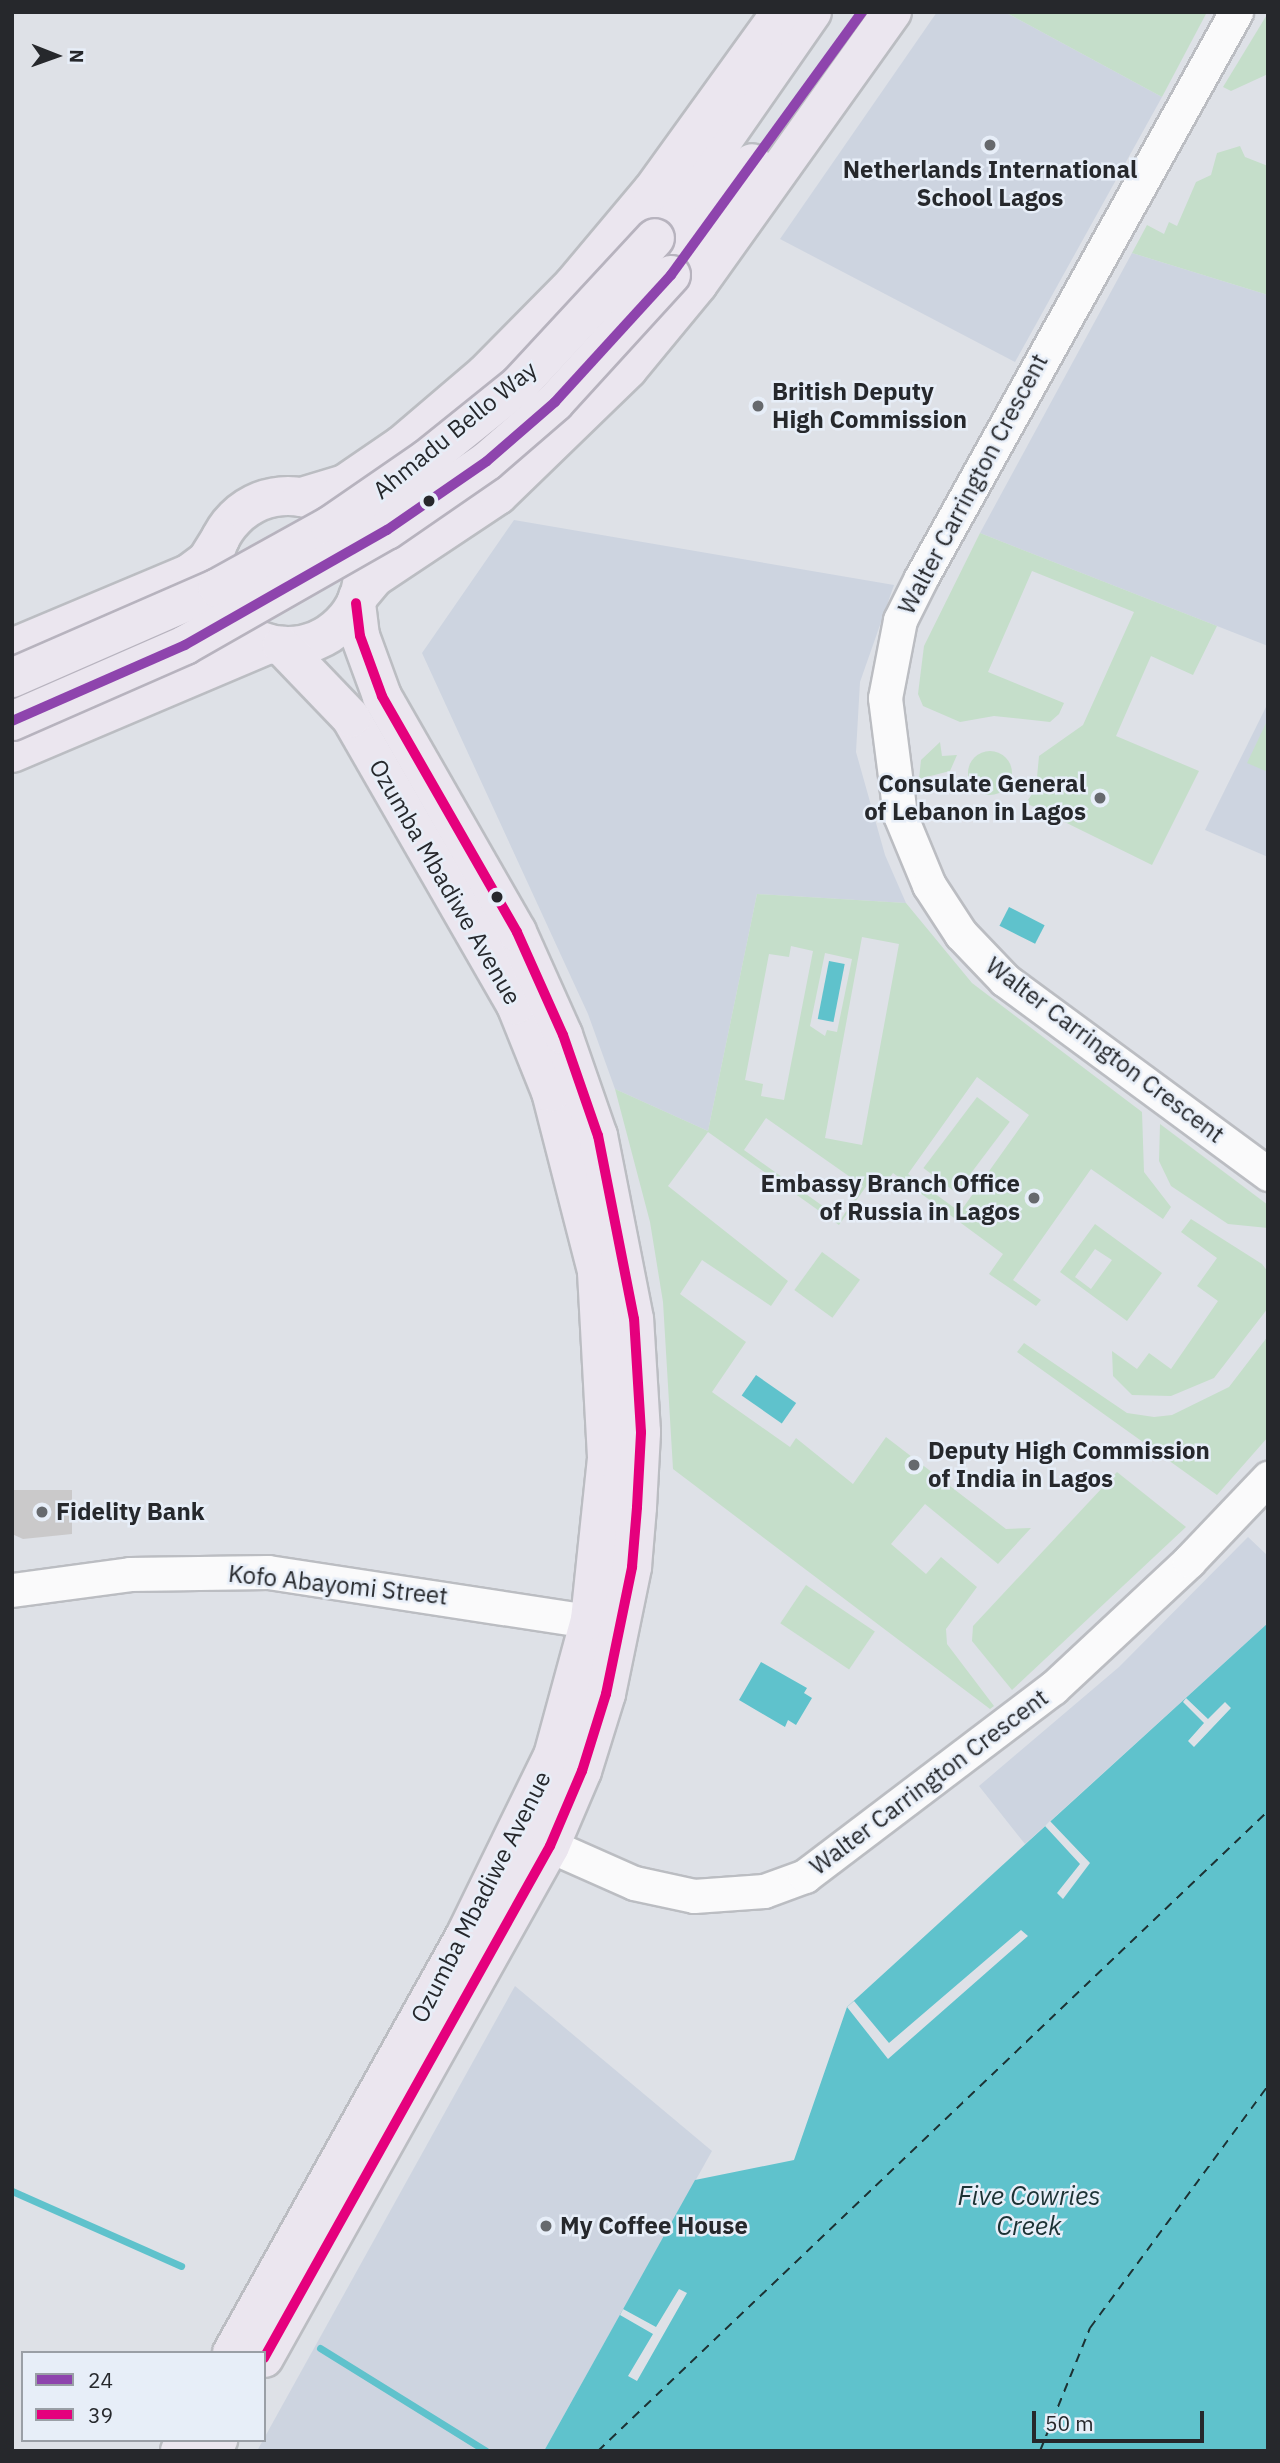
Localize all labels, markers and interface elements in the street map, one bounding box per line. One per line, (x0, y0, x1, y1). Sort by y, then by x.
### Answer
north arrow (21, 21, 91, 91)
text: N (65, 49, 89, 63)
marker: Netherlands International School Lagos (982, 137, 998, 153)
place label: Netherlands International School Lagos (843, 156, 1137, 212)
street label: Walter Carrington Crescent (892, 349, 1054, 619)
street label: Ahmadu Bello Way (367, 355, 543, 505)
place label: British Deputy High Commission (772, 378, 967, 434)
marker: British Deputy High Commission (750, 398, 766, 414)
unlabelled marker (422, 494, 436, 508)
street label: Ozumba Mbadiwe Avenue (363, 754, 527, 1010)
place label: Consulate General of Lebanon in Lagos (864, 770, 1086, 826)
marker: Consulate General of Lebanon in Lagos (1092, 790, 1108, 806)
unlabelled marker (490, 890, 504, 904)
street label: Walter Carrington Crescent (980, 951, 1230, 1149)
place label: Embassy Branch Office of Russia in Lagos (761, 1170, 1020, 1226)
marker: Embassy Branch Office of Russia in Lagos (1026, 1190, 1042, 1206)
place label: Deputy High Commission of India in Lagos (928, 1437, 1210, 1493)
marker: Deputy High Commission of India in Lagos (906, 1457, 922, 1473)
place label: Fidelity Bank (56, 1498, 205, 1526)
marker: Fidelity Bank (34, 1504, 50, 1520)
street label: Kofo Abayomi Street (227, 1559, 449, 1611)
street label: Walter Carrington Crescent (804, 1683, 1054, 1881)
street label: Ozumba Mbadiwe Avenue (405, 1766, 557, 2028)
water label: Five Cowries Creek (957, 2180, 1101, 2242)
place label: My Coffee House (560, 2212, 748, 2240)
marker: My Coffee House (538, 2218, 554, 2234)
legend (21, 2351, 266, 2442)
text: 24 (88, 2366, 113, 2394)
scale bar (1035, 2396, 1206, 2440)
text: 39 (88, 2401, 113, 2429)
text: 50 m (1045, 2409, 1094, 2437)

